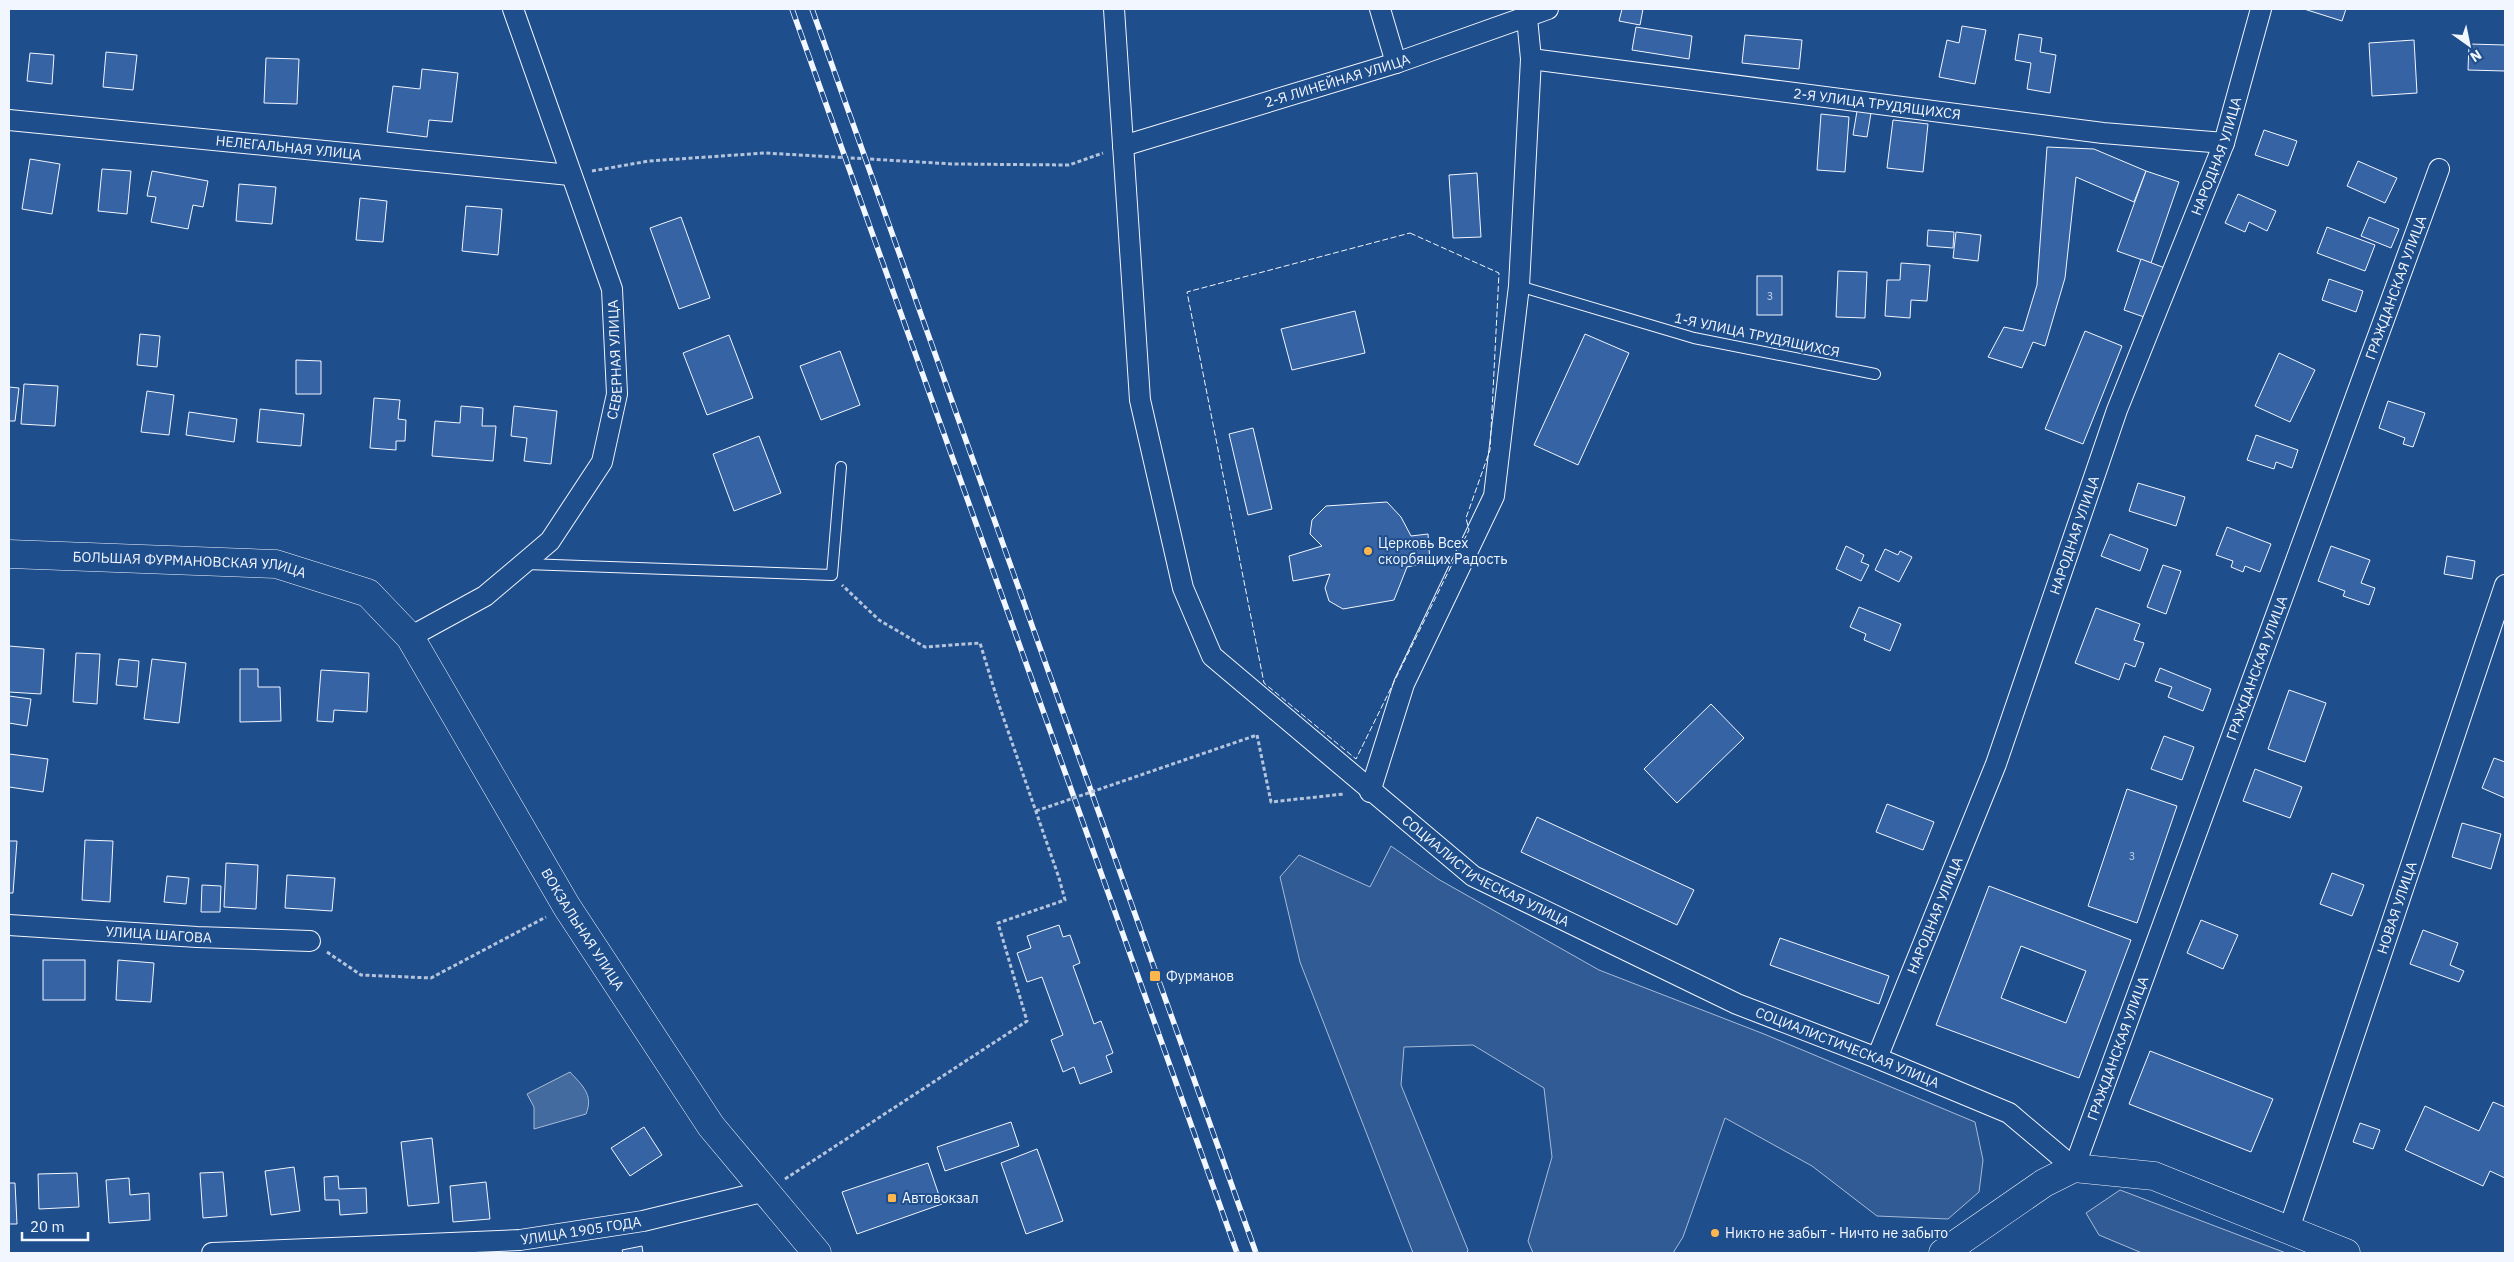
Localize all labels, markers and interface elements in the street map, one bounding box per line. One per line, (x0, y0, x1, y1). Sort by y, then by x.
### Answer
north arrow (2444, 20, 2494, 70)
text: N (2467, 46, 2485, 66)
street label: 2-Я ЛИНЕЙНАЯ УЛИЦА (1262, 50, 1412, 111)
street label: 2-Я УЛИЦА ТРУДЯЩИХСЯ (1792, 84, 1962, 124)
street label: НАРОДНАЯ УЛИЦА (2187, 95, 2245, 218)
street label: НЕЛЕГАЛЬНАЯ УЛИЦА (215, 131, 363, 164)
street label: ГРАЖДАНСКАЯ УЛИЦА (2361, 213, 2430, 362)
house number: 3 (1767, 289, 1773, 303)
street label: СЕВЕРНАЯ УЛИЦА (603, 299, 626, 421)
street label: 1-Я УЛИЦА ТРУДЯЩИХСЯ (1673, 309, 1841, 361)
street label: НАРОДНАЯ УЛИЦА (2046, 473, 2103, 597)
place label: Церковь Всех скорбящих Радость (1378, 534, 1507, 568)
marker: Церковь Всех скорбящих Радость (1362, 545, 1374, 557)
street label: БОЛЬШАЯ ФУРМАНОВСКАЯ УЛИЦА (72, 547, 308, 582)
street label: ГРАЖДАНСКАЯ УЛИЦА (2222, 593, 2291, 743)
street label: СОЦИАЛИСТИЧЕСКАЯ УЛИЦА (1398, 811, 1573, 930)
house number: 3 (2129, 849, 2135, 863)
street label: НАРОДНАЯ УЛИЦА (1903, 854, 1967, 976)
street label: НОВАЯ УЛИЦА (2373, 859, 2421, 956)
street label: ВОКЗАЛЬНАЯ УЛИЦА (537, 865, 628, 994)
street label: УЛИЦА ШАГОВА (105, 922, 212, 947)
place label: Фурманов (1166, 967, 1234, 985)
marker: Фурманов (1148, 969, 1162, 983)
street label: ГРАЖДАНСКАЯ УЛИЦА (2083, 974, 2152, 1123)
street label: СОЦИАЛИСТИЧЕСКАЯ УЛИЦА (1753, 1003, 1942, 1092)
place label: Автовокзал (902, 1189, 979, 1207)
marker: Автовокзал (886, 1192, 898, 1204)
scale bar (22, 1210, 89, 1242)
street label: УЛИЦА 1905 ГОДА (519, 1212, 643, 1249)
text: 20 m (30, 1217, 65, 1236)
place label: Никто не забыт - Ничто не забыто (1725, 1224, 1948, 1242)
marker: Никто не забыт - Ничто не забыто (1709, 1227, 1721, 1239)

